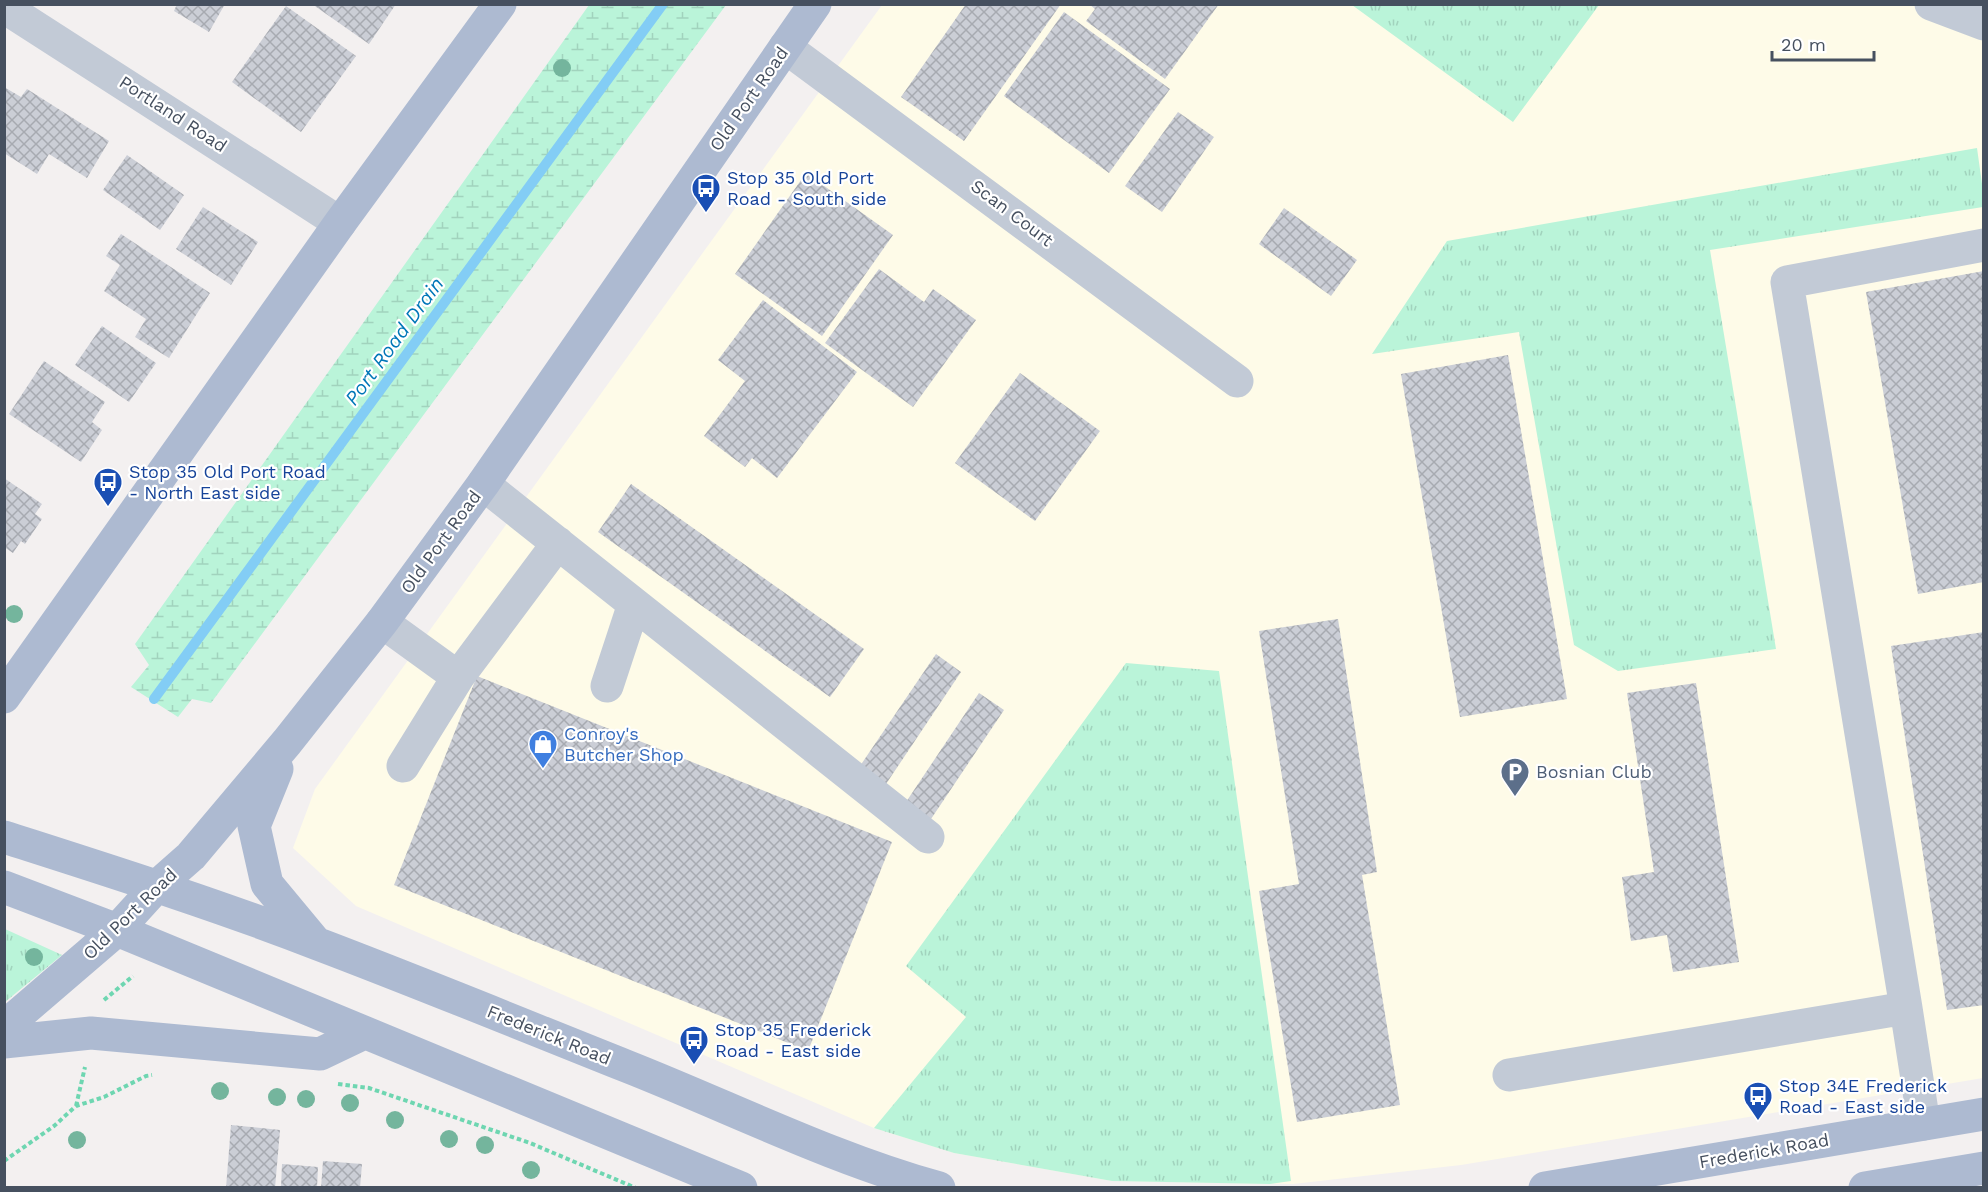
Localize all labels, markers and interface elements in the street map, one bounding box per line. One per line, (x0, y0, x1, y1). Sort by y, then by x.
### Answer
scale bar (1772, 24, 1874, 62)
text: 20 m (1781, 34, 1826, 55)
street label: Old Port Road (705, 43, 792, 155)
street label: Portland Road (115, 71, 231, 156)
place label: Stop 35 Old Port Road - South side (727, 167, 887, 209)
bus stop icon: Stop 35 Old Port Road - South side (690, 172, 722, 214)
street label: Scan Court (967, 175, 1058, 251)
water label: Port Road Drain (339, 272, 449, 410)
place label: Stop 35 Old Port Road - North East side (129, 461, 326, 503)
bus stop icon: Stop 35 Old Port Road - North East side (92, 466, 124, 508)
street label: Old Port Road (396, 486, 485, 597)
place label: Conroy's Butcher Shop (564, 723, 684, 765)
shop icon: Conroy's Butcher Shop (527, 728, 559, 770)
parking icon: Bosnian Club (1499, 756, 1531, 798)
place label: Bosnian Club (1536, 761, 1652, 782)
street label: Old Port Road (78, 864, 181, 964)
street label: Frederick Road (484, 1000, 614, 1069)
place label: Stop 35 Frederick Road - East side (715, 1019, 871, 1061)
bus stop icon: Stop 35 Frederick Road - East side (678, 1024, 710, 1066)
place label: Stop 34E Frederick Road - East side (1779, 1075, 1947, 1117)
bus stop icon: Stop 34E Frederick Road - East side (1742, 1080, 1774, 1122)
street label: Frederick Road (1697, 1129, 1830, 1172)

